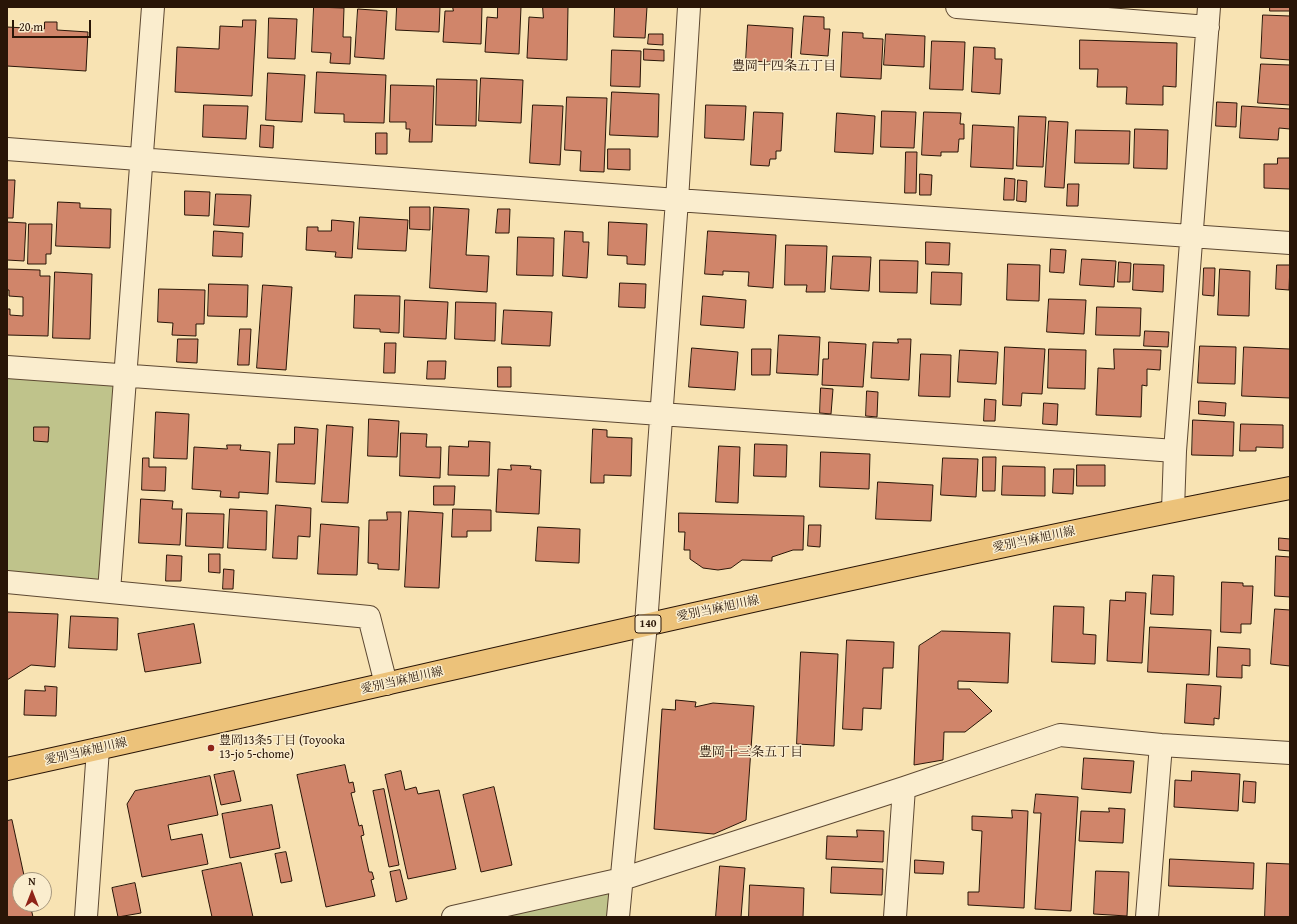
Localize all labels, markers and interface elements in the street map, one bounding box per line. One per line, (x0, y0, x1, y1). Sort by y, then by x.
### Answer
scale bar (14, 12, 93, 38)
text: 20 m (19, 18, 43, 35)
district label: 豊岡十四条五丁目 (732, 59, 836, 75)
street label: 愛別当麻旭川線 (991, 524, 1077, 556)
street label: 愛別当麻旭川線 (675, 593, 761, 625)
road number: 140 (635, 615, 661, 633)
street label: 愛別当麻旭川線 (359, 665, 445, 697)
place label: 豊岡13条5丁目 (Toyooka 13-jo 5-chome) (219, 734, 345, 762)
street label: 愛別当麻旭川線 (43, 736, 129, 768)
marker: 豊岡13条5丁目 (Toyooka 13-jo 5-chome) (206, 743, 216, 753)
district label: 豊岡十三条五丁目 (699, 745, 803, 761)
north arrow (12, 872, 52, 912)
text: N (28, 873, 36, 889)

